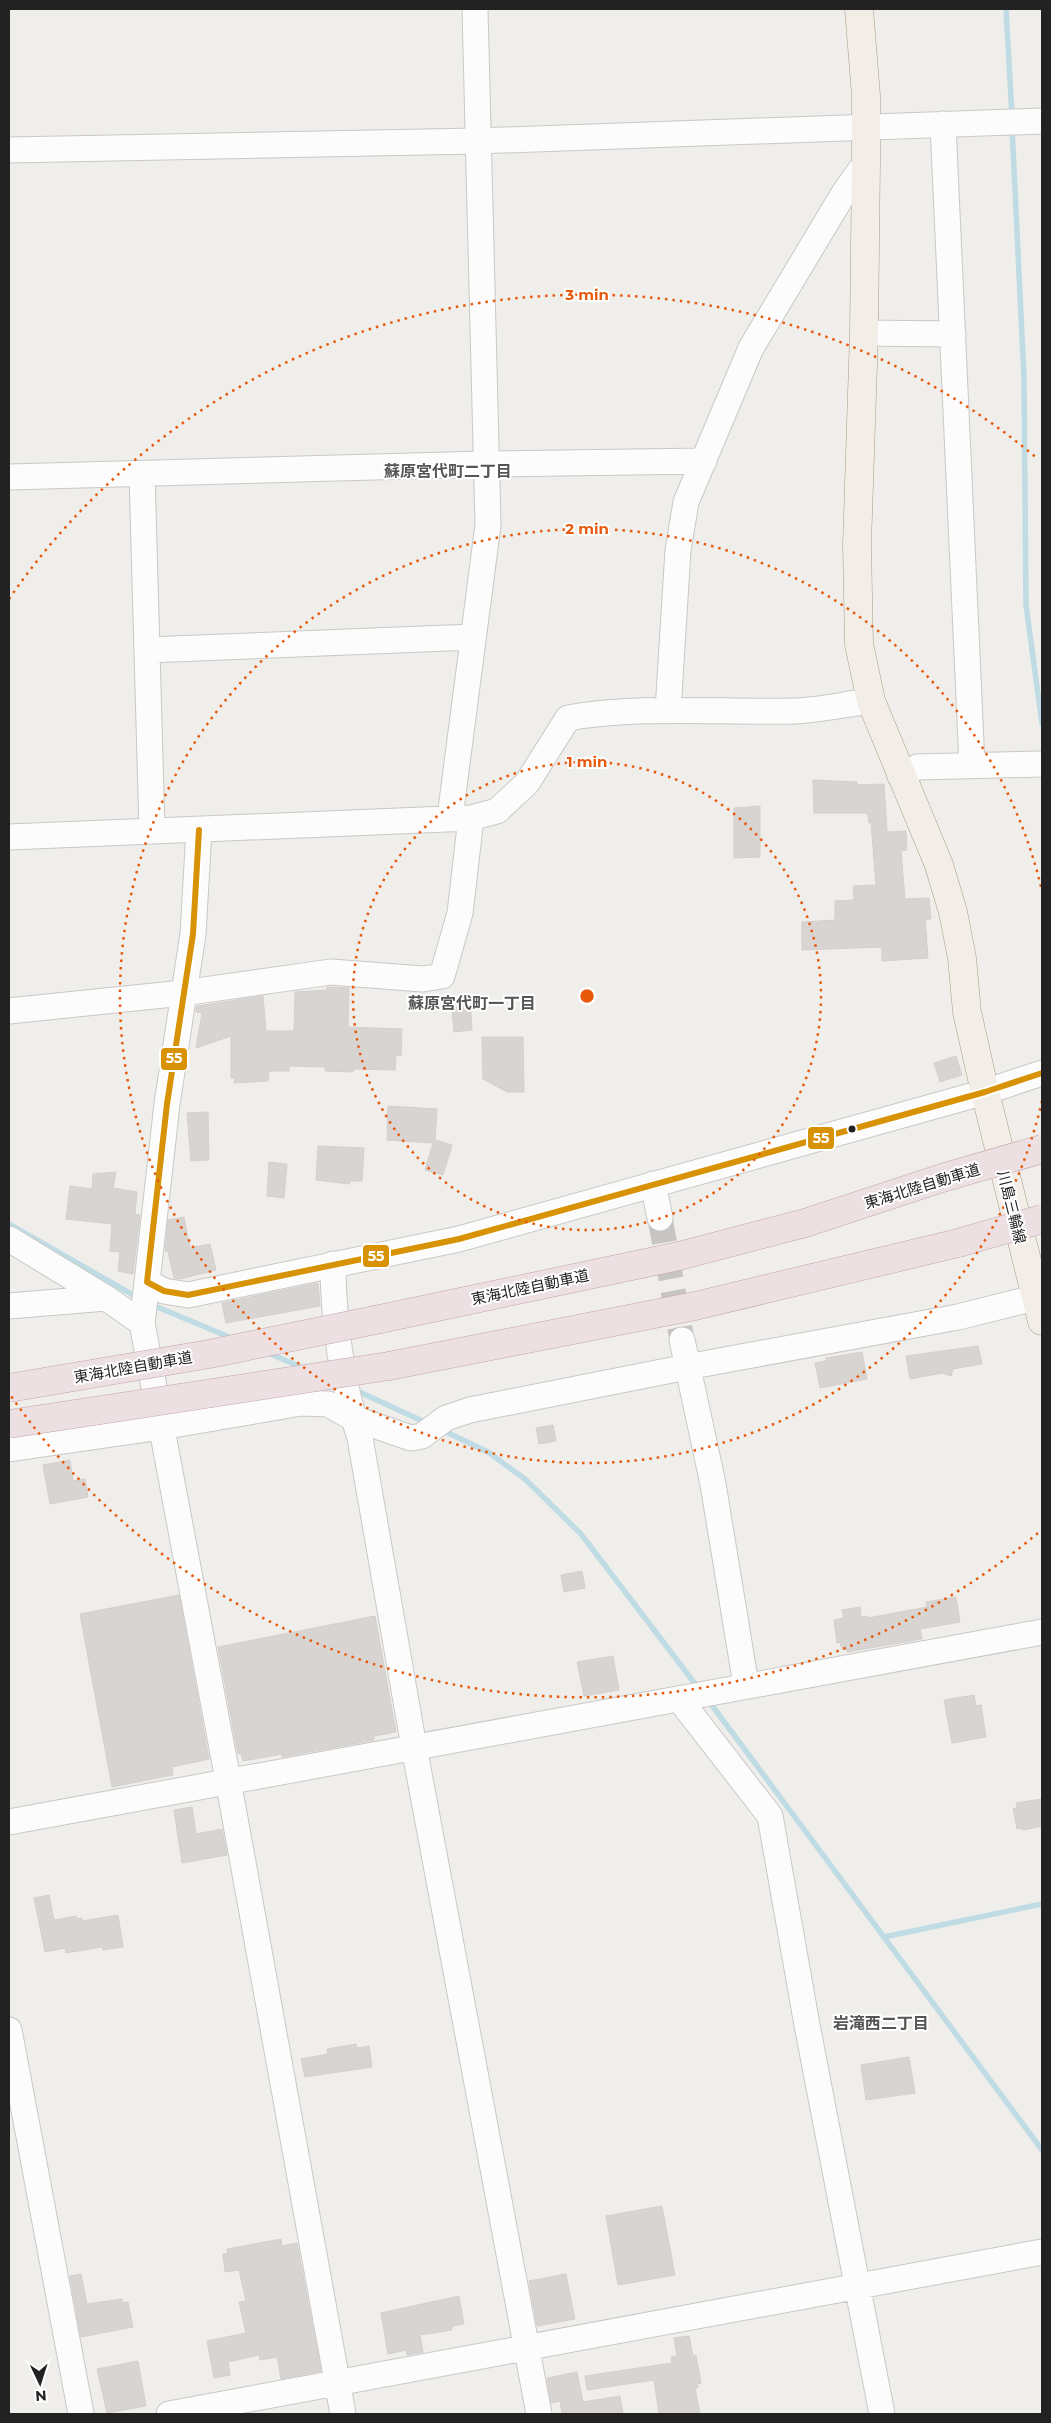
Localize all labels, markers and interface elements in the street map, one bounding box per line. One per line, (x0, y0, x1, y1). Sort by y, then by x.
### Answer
text: 3 min (564, 285, 609, 304)
district label: 蘇原宮代町二丁目 (384, 462, 512, 481)
text: 2 min (565, 519, 609, 538)
text: 1 min (567, 752, 607, 771)
centre of rings (578, 987, 596, 1005)
district label: 蘇原宮代町一丁目 (408, 994, 536, 1013)
line badge: 55 (160, 1047, 188, 1071)
text: 55 (166, 1049, 182, 1067)
unlabelled marker (847, 1124, 857, 1134)
line badge: 55 (807, 1126, 835, 1150)
text: 55 (813, 1129, 829, 1147)
street label: 東海北陸自動車道 (862, 1159, 982, 1213)
street label: 川島三輪線 (994, 1168, 1030, 1246)
line badge: 55 (362, 1244, 390, 1268)
text: 55 (368, 1247, 384, 1265)
street label: 東海北陸自動車道 (469, 1265, 591, 1309)
street label: 東海北陸自動車道 (72, 1347, 194, 1387)
district label: 岩滝西二丁目 (833, 2014, 929, 2033)
north arrow (15, 2358, 65, 2408)
text: N (35, 2387, 47, 2405)

